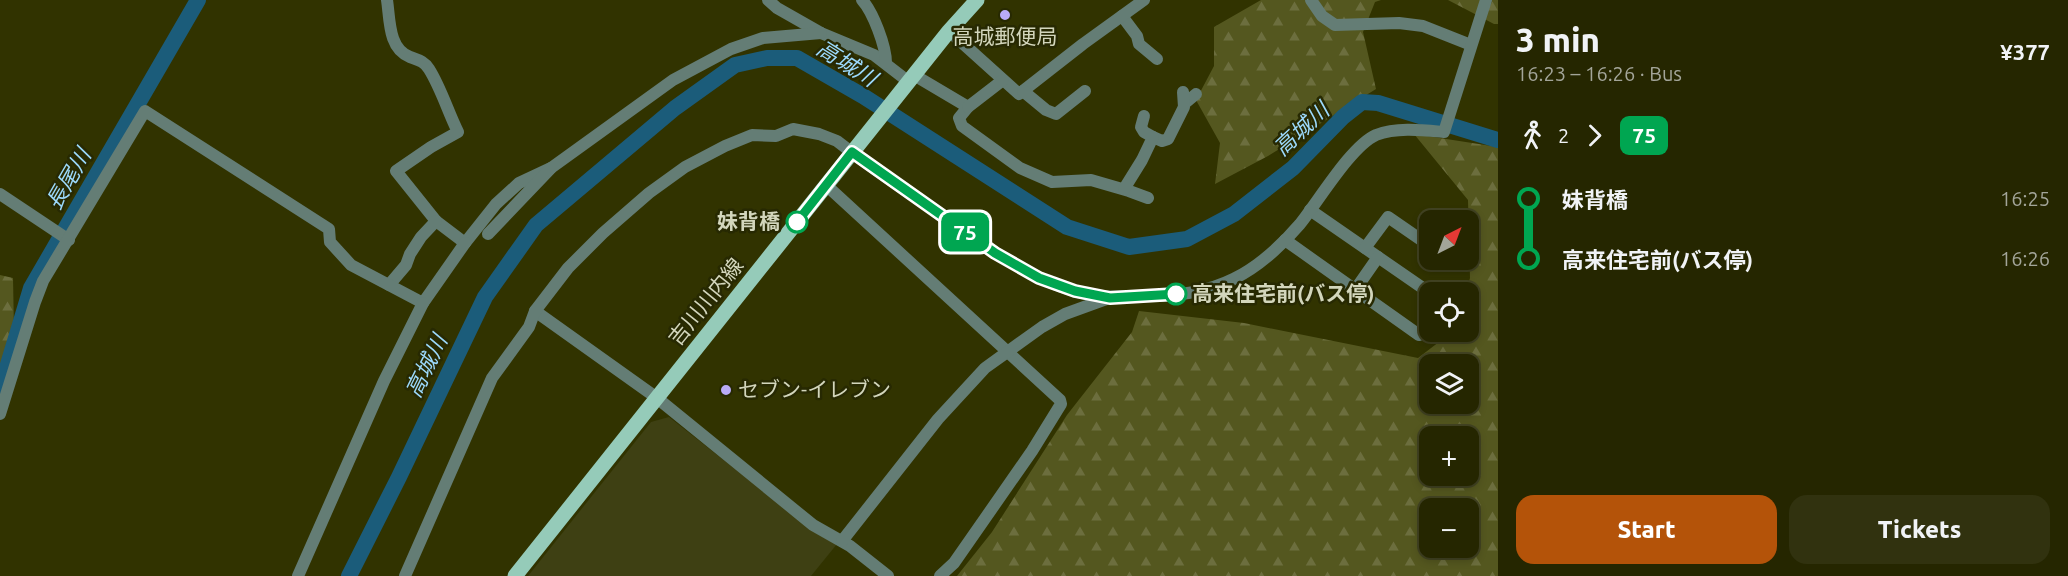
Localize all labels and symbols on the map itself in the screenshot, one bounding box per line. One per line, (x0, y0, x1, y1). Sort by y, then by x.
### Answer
marker: 高城郵便局 (998, 8, 1012, 22)
place label: 高城郵便局 (953, 24, 1058, 48)
water label: 高城川 (813, 34, 884, 92)
water label: 高城川 (1268, 96, 1335, 160)
water label: 長尾川 (40, 142, 96, 214)
place label: 妹背橋 (717, 209, 780, 233)
north arrow (1419, 210, 1479, 270)
marker: 妹背橋 (786, 211, 808, 233)
line badge: 75 (938, 212, 992, 252)
street label: 吉川川内線 (663, 253, 748, 350)
place label: 高来住宅前(バス停) (1192, 281, 1375, 305)
marker: 高来住宅前(バス停) (1165, 283, 1187, 305)
water label: 高城川 (400, 329, 452, 401)
place label: セブン-イレブン (738, 377, 891, 401)
marker: セブン-イレブン (719, 383, 733, 397)

